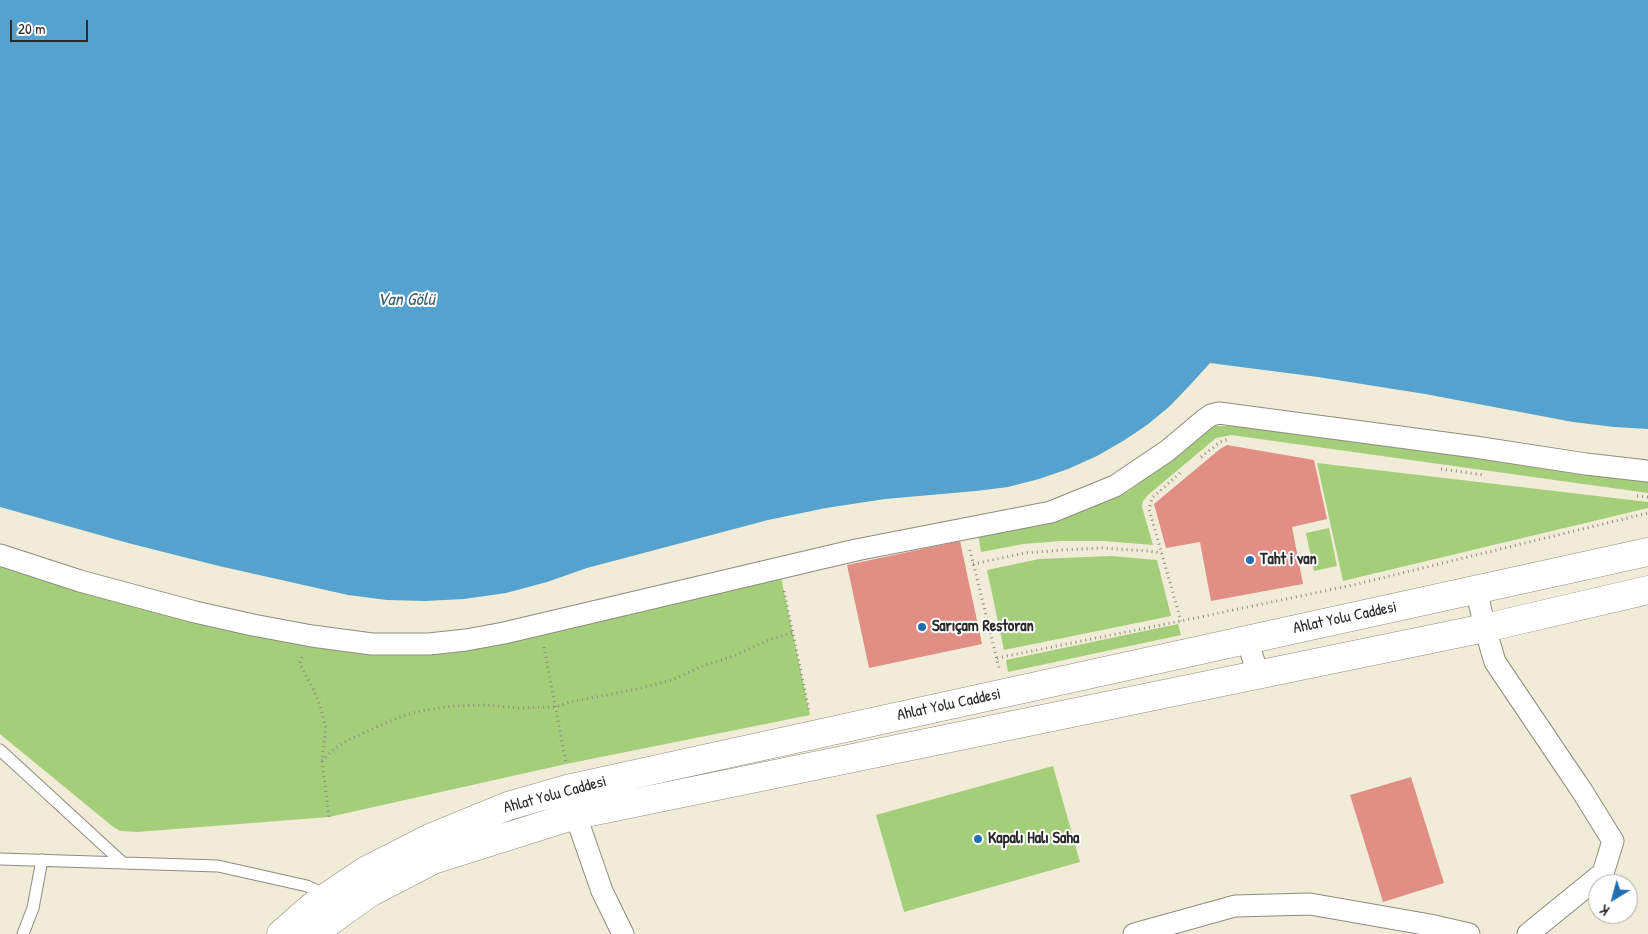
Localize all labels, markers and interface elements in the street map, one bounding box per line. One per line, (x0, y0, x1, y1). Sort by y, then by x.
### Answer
scale bar (12, 10, 90, 42)
text: 20 m (18, 18, 45, 39)
water label: Van Gölü (377, 289, 435, 311)
place label: Taht i van (1260, 550, 1317, 570)
marker: Taht i van (1244, 554, 1256, 566)
street label: Ahlat Yolu Caddesi (1291, 598, 1399, 638)
place label: Sarıçam Restoran (932, 617, 1034, 637)
marker: Sarıçam Restoran (916, 621, 928, 633)
street label: Ahlat Yolu Caddesi (895, 685, 1003, 725)
street label: Ahlat Yolu Caddesi (501, 772, 609, 818)
place label: Kapalı Halı Saha (988, 829, 1079, 849)
marker: Kapalı Halı Saha (972, 833, 984, 845)
north arrow (1588, 874, 1638, 924)
text: K (1596, 901, 1613, 920)

